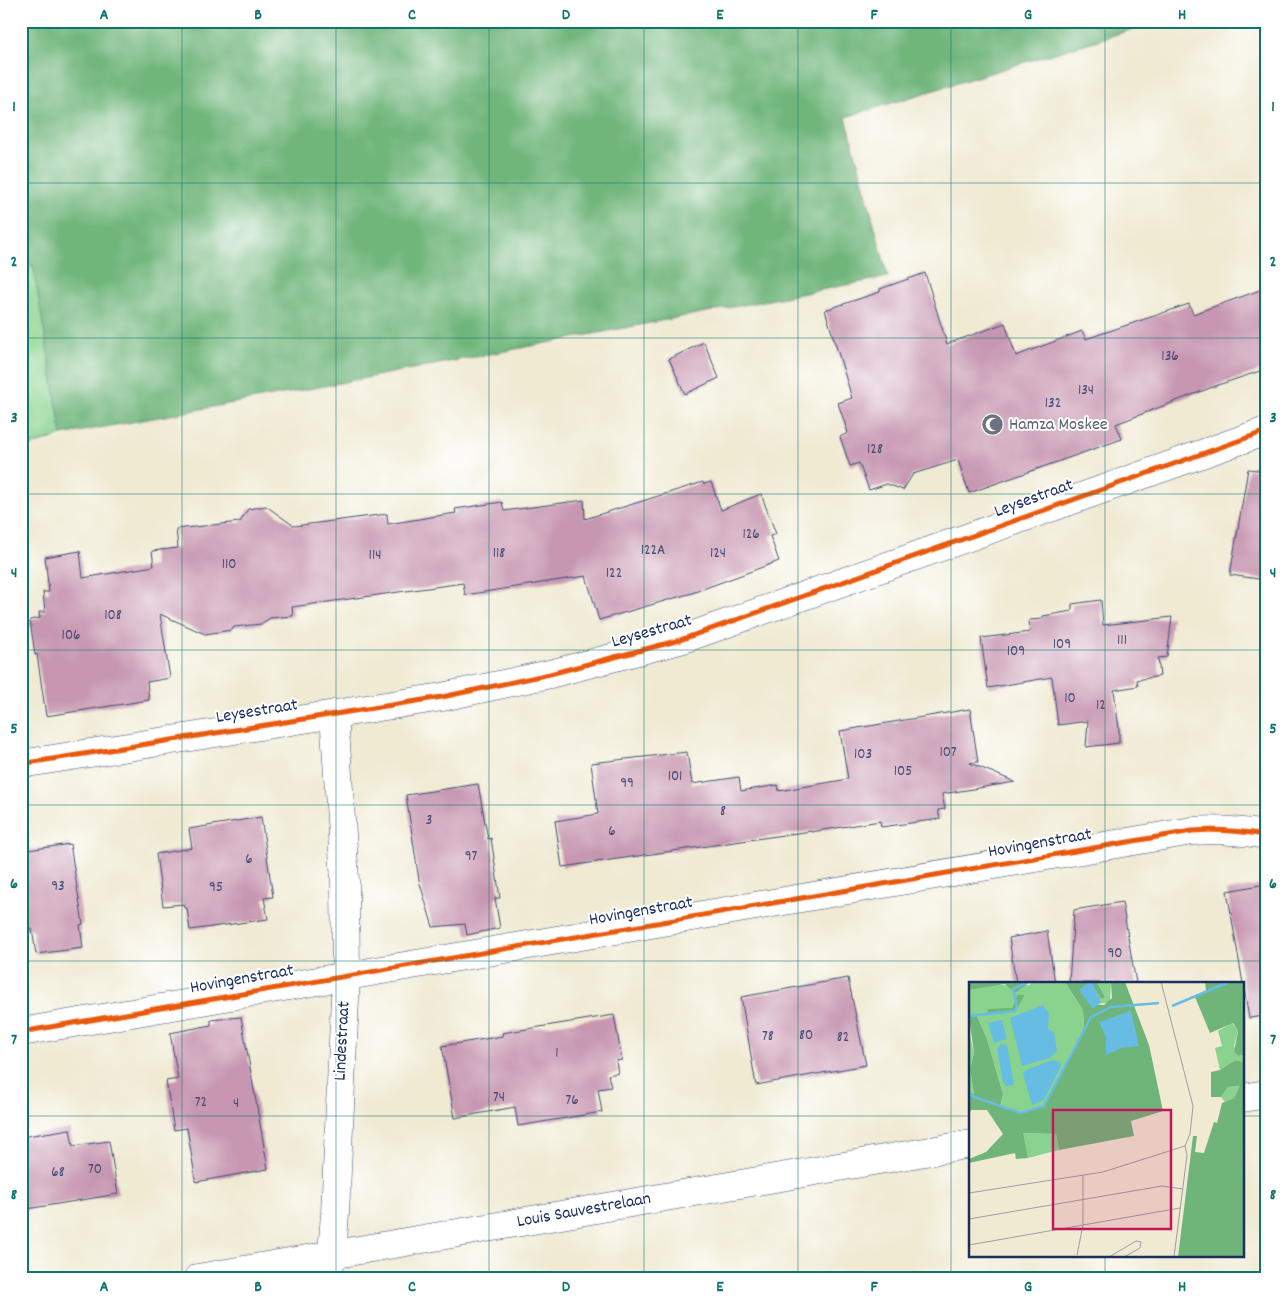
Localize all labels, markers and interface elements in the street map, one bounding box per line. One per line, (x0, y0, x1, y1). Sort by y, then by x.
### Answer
text: A (100, 4, 109, 27)
text: B (254, 4, 262, 27)
text: C (408, 4, 416, 27)
text: D (562, 4, 571, 27)
text: E (716, 4, 724, 27)
text: F (870, 4, 878, 27)
text: G (1024, 4, 1032, 27)
text: H (1178, 4, 1186, 27)
text: 1 (12, 96, 16, 119)
text: 1 (1271, 96, 1275, 119)
text: 2 (11, 251, 18, 274)
text: 2 (1270, 251, 1277, 274)
house number: 136 (1161, 346, 1179, 368)
house number: 134 (1078, 380, 1094, 402)
house number: 132 (1045, 393, 1061, 415)
text: 3 (10, 407, 18, 430)
text: 3 (1269, 407, 1277, 430)
mosque icon: Hamza Moskee (981, 413, 1005, 437)
place label: Hamza Moskee (1009, 413, 1108, 438)
house number: 128 (867, 439, 883, 461)
street label: Leysestraat (991, 473, 1077, 525)
house number: 126 (742, 524, 760, 546)
house number: 122A (641, 540, 665, 562)
house number: 118 (493, 543, 505, 565)
house number: 124 (710, 543, 726, 565)
house number: 114 (369, 545, 381, 567)
house number: 110 (222, 554, 236, 576)
text: 4 (11, 562, 17, 585)
text: 4 (1270, 562, 1276, 585)
house number: 122 (606, 563, 622, 585)
house number: 108 (104, 605, 122, 627)
street label: Leysestraat (609, 609, 695, 655)
house number: 106 (62, 625, 80, 647)
house number: 111 (1117, 630, 1127, 652)
house number: 109 (1053, 634, 1071, 656)
house number: 109 (1007, 641, 1025, 663)
house number: 10 (1064, 688, 1076, 710)
street label: Leysestraat (214, 693, 300, 731)
house number: 12 (1096, 695, 1106, 717)
text: 5 (10, 718, 18, 741)
text: 5 (1269, 718, 1277, 741)
house number: 107 (939, 742, 957, 764)
house number: 103 (854, 744, 872, 766)
house number: 105 (894, 761, 912, 783)
house number: 101 (668, 766, 682, 788)
house number: 99 (620, 773, 634, 795)
house number: 8 (720, 801, 726, 823)
house number: 3 (426, 810, 432, 832)
house number: 6 (608, 821, 616, 843)
street label: Hovingenstraat (986, 823, 1094, 865)
house number: 97 (465, 846, 478, 868)
house number: 6 (245, 849, 253, 871)
text: 6 (10, 873, 18, 896)
text: 6 (1269, 873, 1277, 896)
house number: 93 (51, 876, 65, 898)
house number: 95 (209, 877, 223, 899)
street label: Hovingenstraat (587, 891, 695, 933)
house number: 90 (1107, 943, 1123, 965)
street label: Hovingenstraat (188, 959, 296, 1001)
inset map (969, 982, 1244, 1256)
street label: Lindestraat (328, 1000, 358, 1081)
house number: 80 (799, 1025, 813, 1047)
house number: 78 (762, 1026, 774, 1048)
house number: 82 (837, 1027, 849, 1049)
text: 7 (11, 1029, 17, 1052)
text: 7 (1270, 1029, 1276, 1052)
house number: 1 (555, 1043, 559, 1065)
house number: 74 (493, 1087, 505, 1109)
house number: 76 (565, 1090, 579, 1112)
house number: 72 (195, 1092, 207, 1114)
house number: 4 (233, 1093, 239, 1115)
house number: 70 (88, 1159, 102, 1181)
house number: 68 (51, 1162, 65, 1184)
text: 8 (11, 1184, 18, 1207)
text: 8 (1270, 1184, 1277, 1207)
street label: Louis Sauvestrelaan (515, 1187, 653, 1235)
text: A (100, 1276, 109, 1299)
text: B (254, 1276, 262, 1299)
text: C (408, 1276, 416, 1299)
text: D (562, 1276, 571, 1299)
text: E (716, 1276, 724, 1299)
text: F (870, 1276, 878, 1299)
text: G (1024, 1276, 1032, 1299)
text: H (1178, 1276, 1186, 1299)

